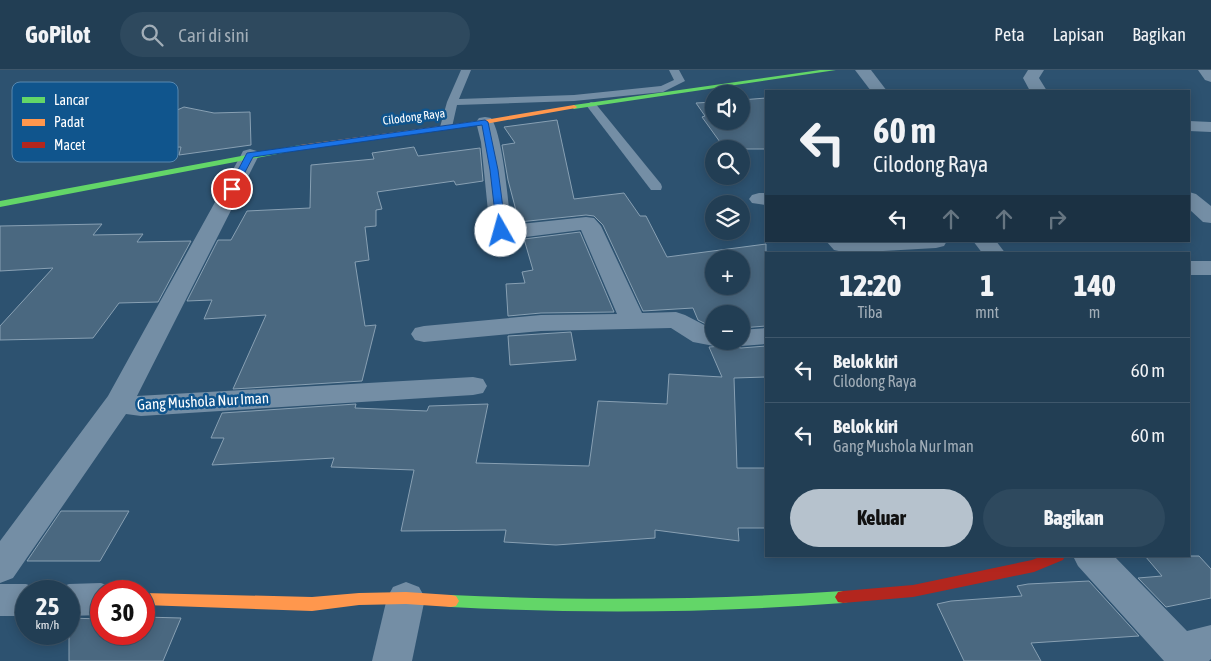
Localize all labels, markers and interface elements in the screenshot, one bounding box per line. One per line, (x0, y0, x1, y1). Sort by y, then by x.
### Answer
search box (120, 12, 470, 57)
text: GoPilot (25, 21, 90, 48)
icon: search (138, 21, 166, 49)
text: Cari di sini (178, 24, 249, 46)
text: Peta (994, 24, 1025, 45)
text: Lapisan (1053, 24, 1104, 45)
text: Bagikan (1132, 24, 1186, 45)
legend (12, 82, 178, 162)
map controls (705, 85, 750, 350)
button: sound (705, 85, 750, 130)
text: Lancar (54, 92, 89, 108)
street label: Cilodong Raya (382, 106, 446, 128)
icon: left (790, 110, 855, 175)
text: 60 m (873, 110, 936, 150)
text: Padat (54, 114, 84, 130)
text: Macet (54, 137, 85, 153)
button: search (705, 140, 750, 185)
text: Cilodong Raya (873, 151, 988, 177)
pin (211, 168, 253, 210)
icon: arrive (218, 175, 246, 203)
button: layers (705, 195, 750, 240)
position arrow (474, 204, 526, 256)
icon: left (884, 205, 912, 233)
icon: ahead (937, 205, 965, 233)
icon: ahead (990, 205, 1018, 233)
icon: right (1043, 205, 1071, 233)
button: + (705, 250, 750, 295)
text: 12:20 (839, 268, 901, 302)
text: 1 (980, 268, 994, 302)
text: 140 (1073, 268, 1116, 302)
text: Tiba (857, 303, 883, 321)
text: mnt (975, 303, 999, 321)
text: m (1089, 303, 1100, 321)
button: − (705, 305, 750, 350)
text: Belok kiri (833, 350, 898, 372)
icon: left (790, 356, 818, 384)
text: 60 m (1131, 359, 1165, 381)
text: Cilodong Raya (833, 372, 917, 390)
street label: Gang Mushola Nur Iman (137, 389, 269, 413)
text: Belok kiri (833, 415, 898, 437)
icon: left (790, 421, 818, 449)
text: 60 m (1131, 424, 1165, 446)
text: Gang Mushola Nur Iman (833, 437, 974, 455)
button: Keluar (790, 489, 973, 547)
button: Bagikan (983, 489, 1165, 547)
speed limit sign: 30 (90, 580, 155, 645)
text: 25 (36, 592, 59, 620)
text: km/h (36, 618, 59, 632)

